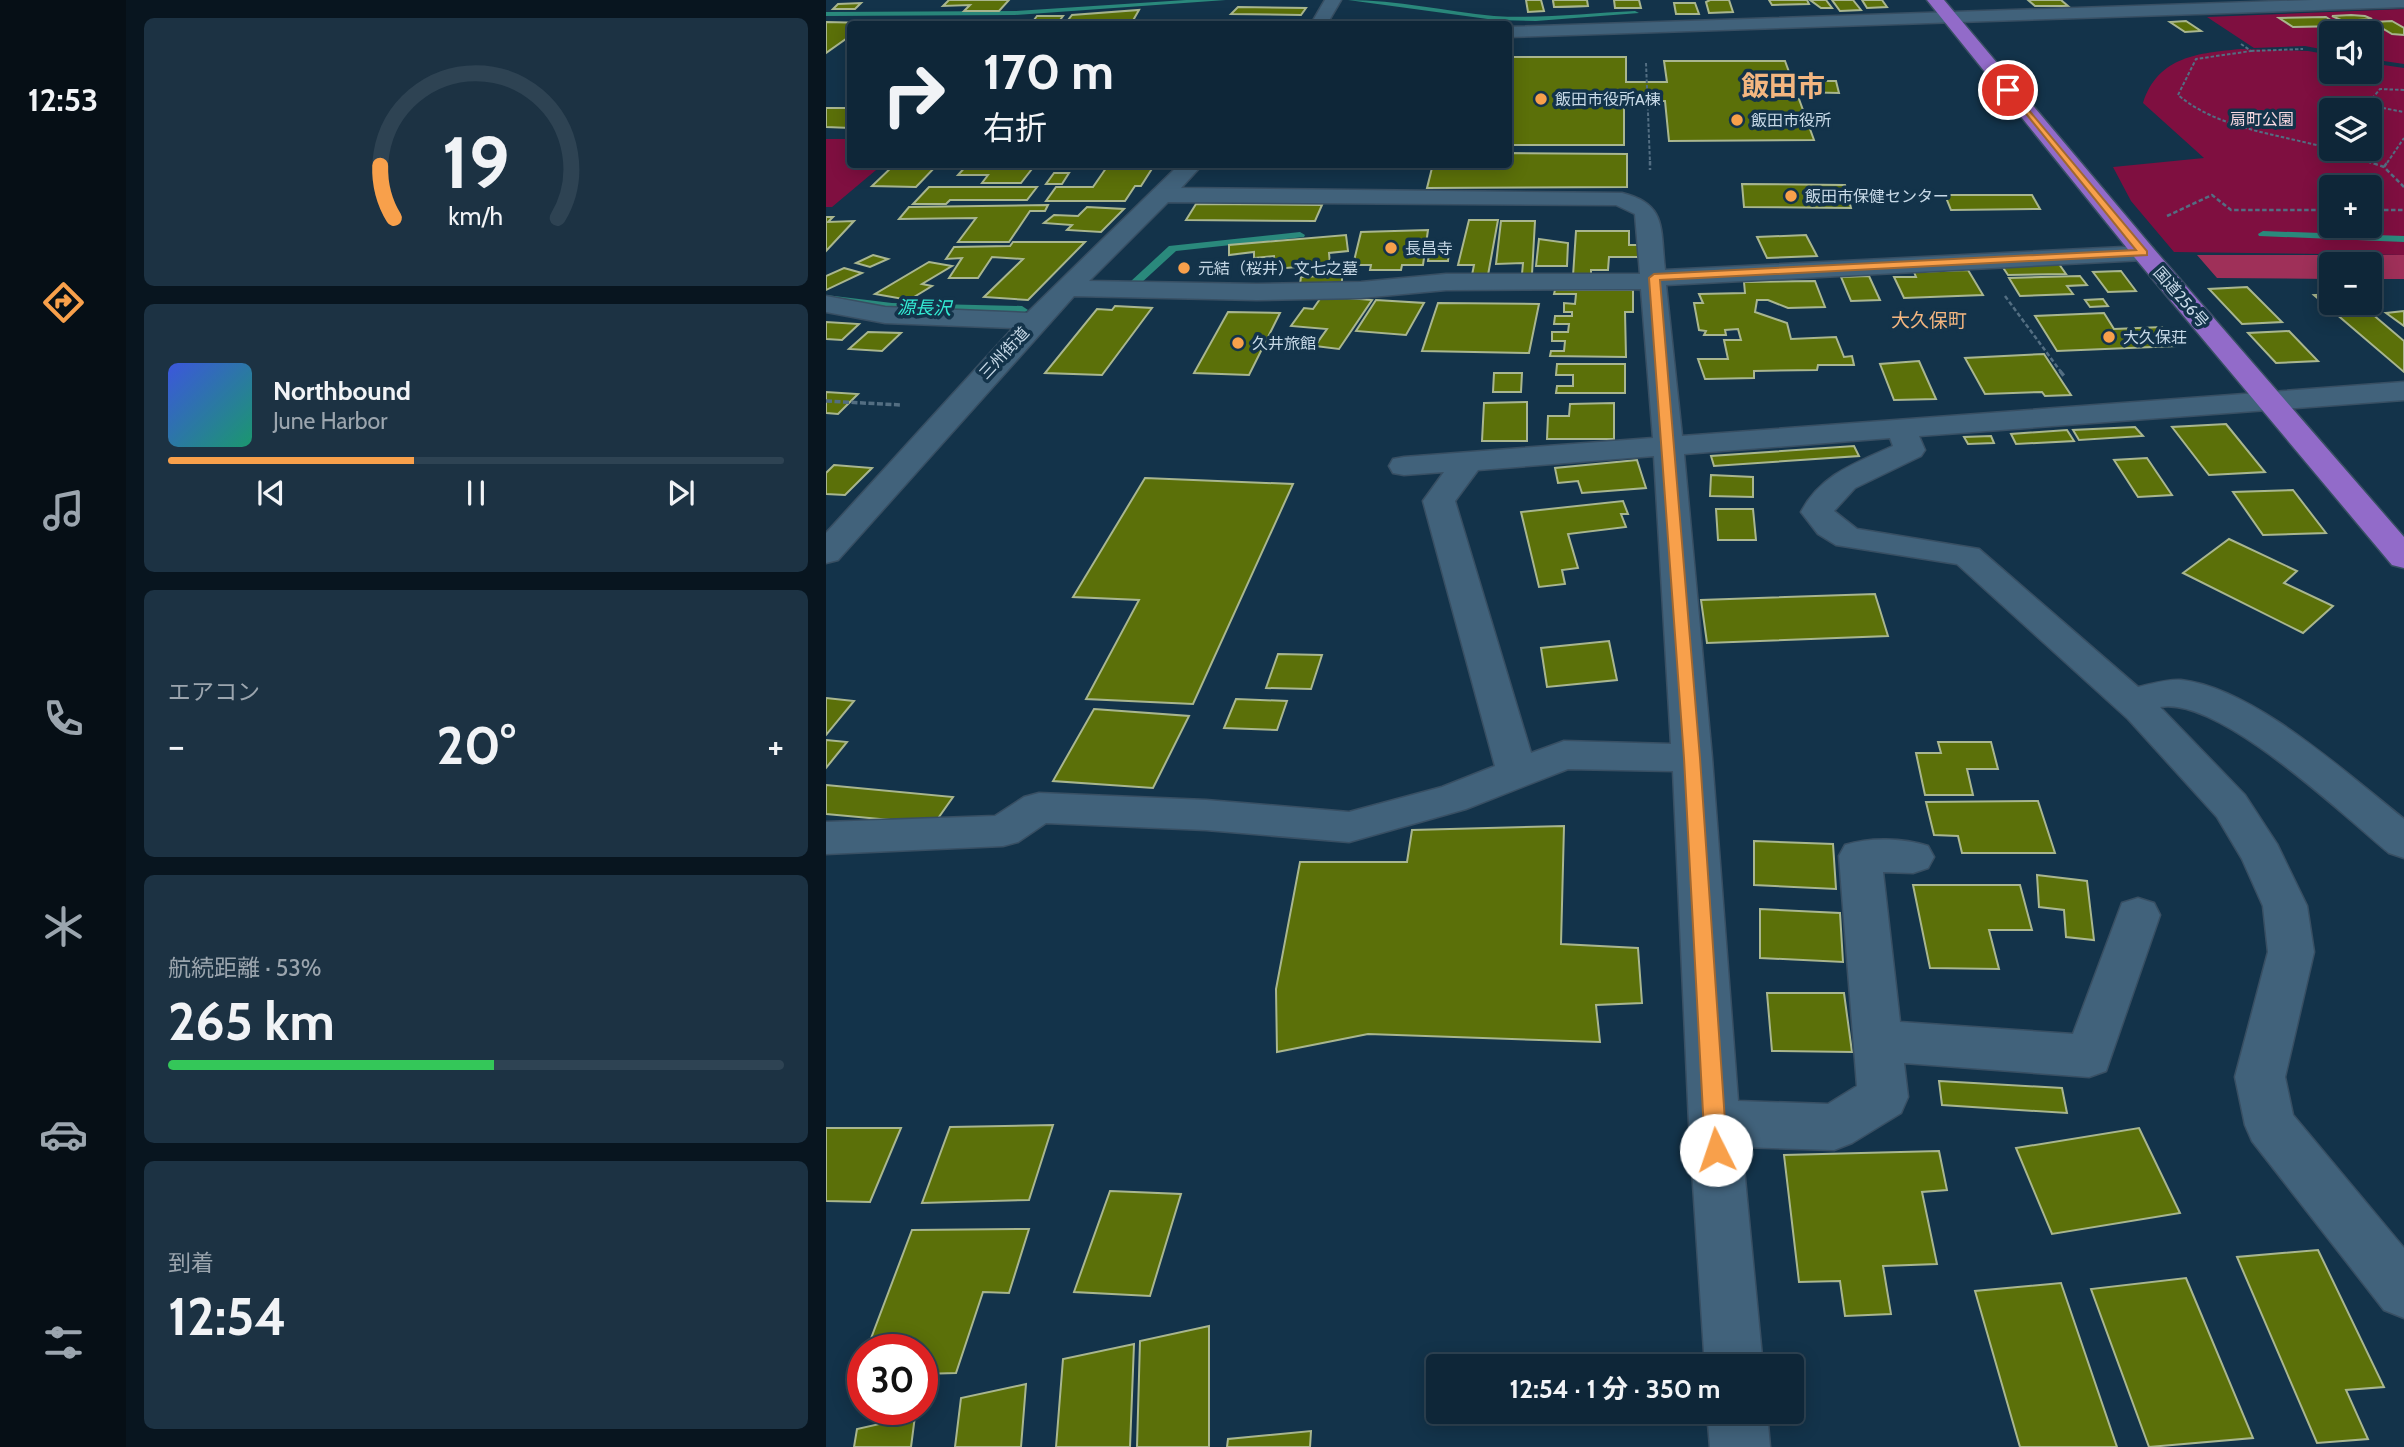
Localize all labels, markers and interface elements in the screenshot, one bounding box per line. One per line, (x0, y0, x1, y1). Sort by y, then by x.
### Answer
map controls (2319, 21, 2382, 315)
button: sound (2319, 21, 2382, 84)
text: 170 m (983, 42, 1114, 101)
icon: right (868, 49, 959, 140)
pin (1978, 60, 2038, 120)
district label: 飯田市 (1741, 69, 1825, 103)
icon: arrive (1989, 71, 2027, 109)
text: 12:53 (28, 80, 98, 119)
place label: 飯田市役所A棟 (1555, 90, 1661, 109)
marker: 飯田市役所A棟 (1533, 91, 1549, 107)
button: layers (2319, 98, 2382, 161)
text: 右折 (983, 108, 1047, 147)
park label: 扇町公園 (2230, 110, 2294, 129)
place label: 飯田市役所 (1751, 111, 1831, 130)
marker: 飯田市役所 (1729, 112, 1745, 128)
text: 19 (442, 118, 510, 206)
button: + (2319, 175, 2382, 238)
place label: 飯田市保健センター (1805, 187, 1949, 206)
marker: 飯田市保健センター (1783, 188, 1799, 204)
text: km/h (449, 201, 503, 231)
place label: 長昌寺 (1405, 239, 1453, 258)
marker: 長昌寺 (1383, 240, 1399, 256)
button: − (2319, 252, 2382, 315)
place label: 元結（桜井）文七之墓 (1198, 259, 1358, 278)
marker: 元結（桜井）文七之墓 (1176, 260, 1192, 276)
street label: 国道256号 (2150, 263, 2212, 331)
icon: directions (39, 278, 88, 327)
water label: 源長沢 (897, 297, 953, 320)
district label: 大久保町 (1891, 309, 1967, 332)
street label: 三州街道 (975, 323, 1033, 383)
place label: 大久保荘 (2123, 328, 2187, 347)
marker: 大久保荘 (2101, 329, 2117, 345)
place label: 久井旅館 (1252, 334, 1316, 353)
marker: 久井旅館 (1230, 335, 1246, 351)
text: Northbound (273, 375, 411, 407)
text: June Harbor (273, 407, 387, 435)
icon: previous (252, 474, 290, 512)
icon: pause (457, 474, 495, 512)
icon: next (662, 474, 700, 512)
icon: music (39, 486, 88, 535)
text: エアコン (168, 678, 260, 706)
icon: phone (39, 694, 88, 743)
text: 20° (436, 714, 516, 777)
text: − (168, 722, 185, 769)
text: + (767, 722, 784, 769)
icon: climate (39, 902, 88, 951)
text: 航続距離 · 53% (168, 954, 321, 982)
text: 265 km (168, 990, 335, 1053)
icon: car (39, 1110, 88, 1159)
position arrow (1679, 1113, 1753, 1187)
text: 到着 (168, 1249, 214, 1277)
text: 12:54 (168, 1285, 286, 1348)
icon: filters (39, 1318, 88, 1367)
speed limit sign: 30 (847, 1334, 938, 1425)
text: 12:54 · 1 分 · 350 m (1510, 1373, 1720, 1405)

